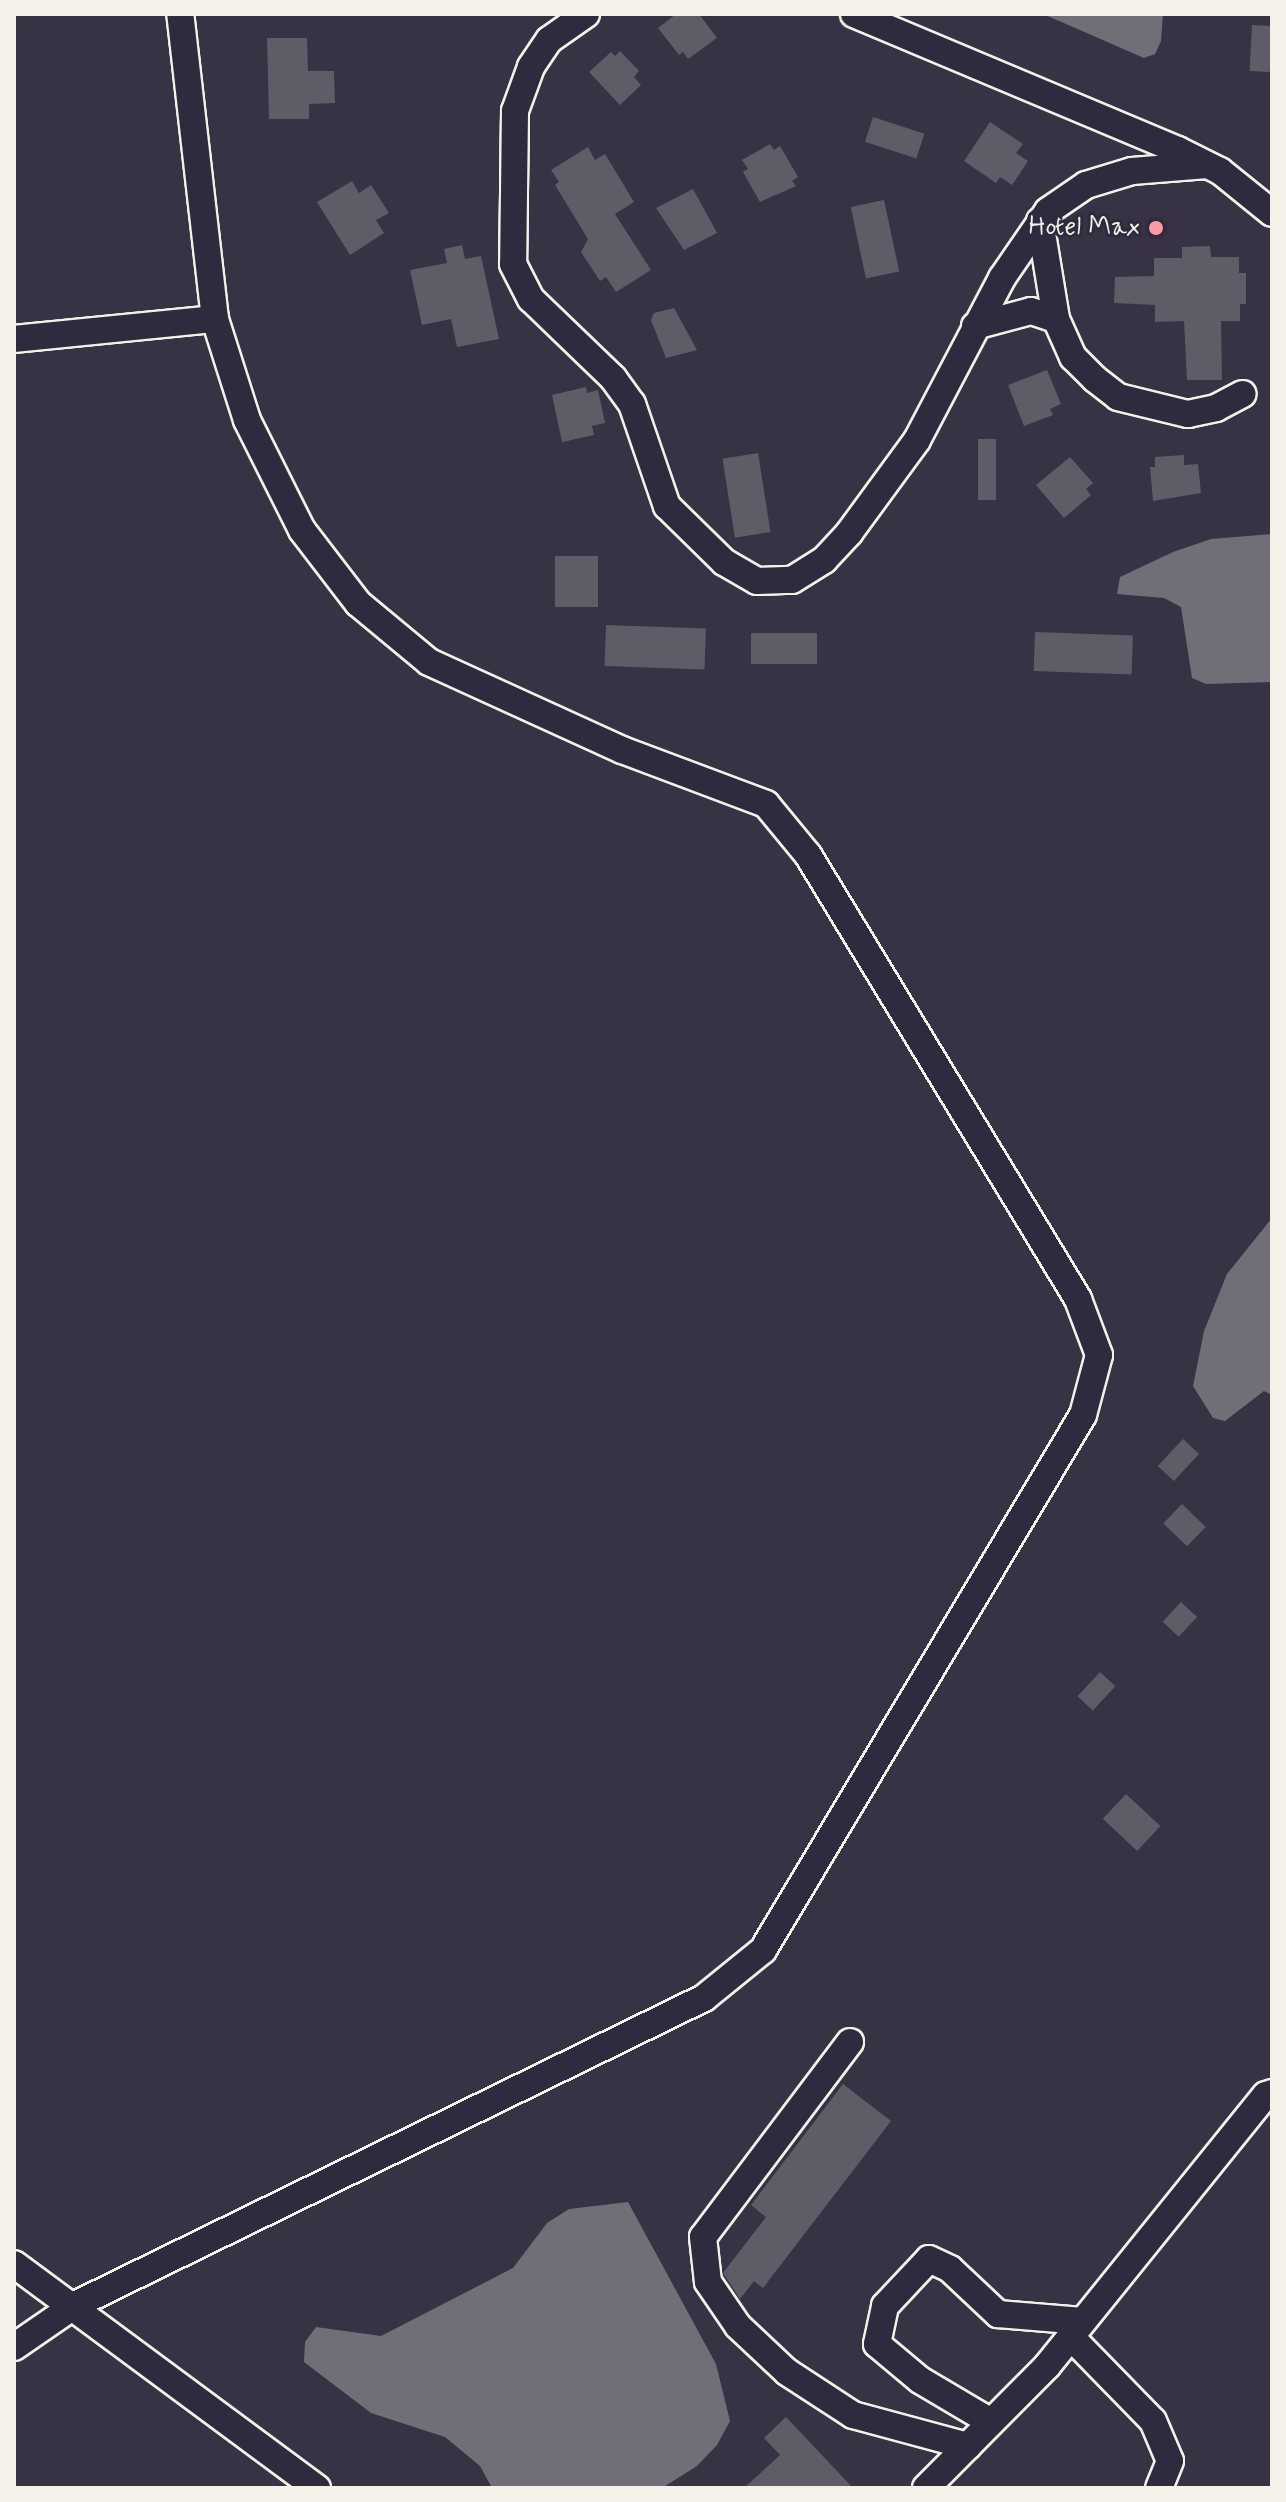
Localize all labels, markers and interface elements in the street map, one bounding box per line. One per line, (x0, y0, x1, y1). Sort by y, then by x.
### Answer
place label: Hotel Max (1031, 212, 1140, 244)
marker: Hotel Max (1147, 219, 1165, 237)

